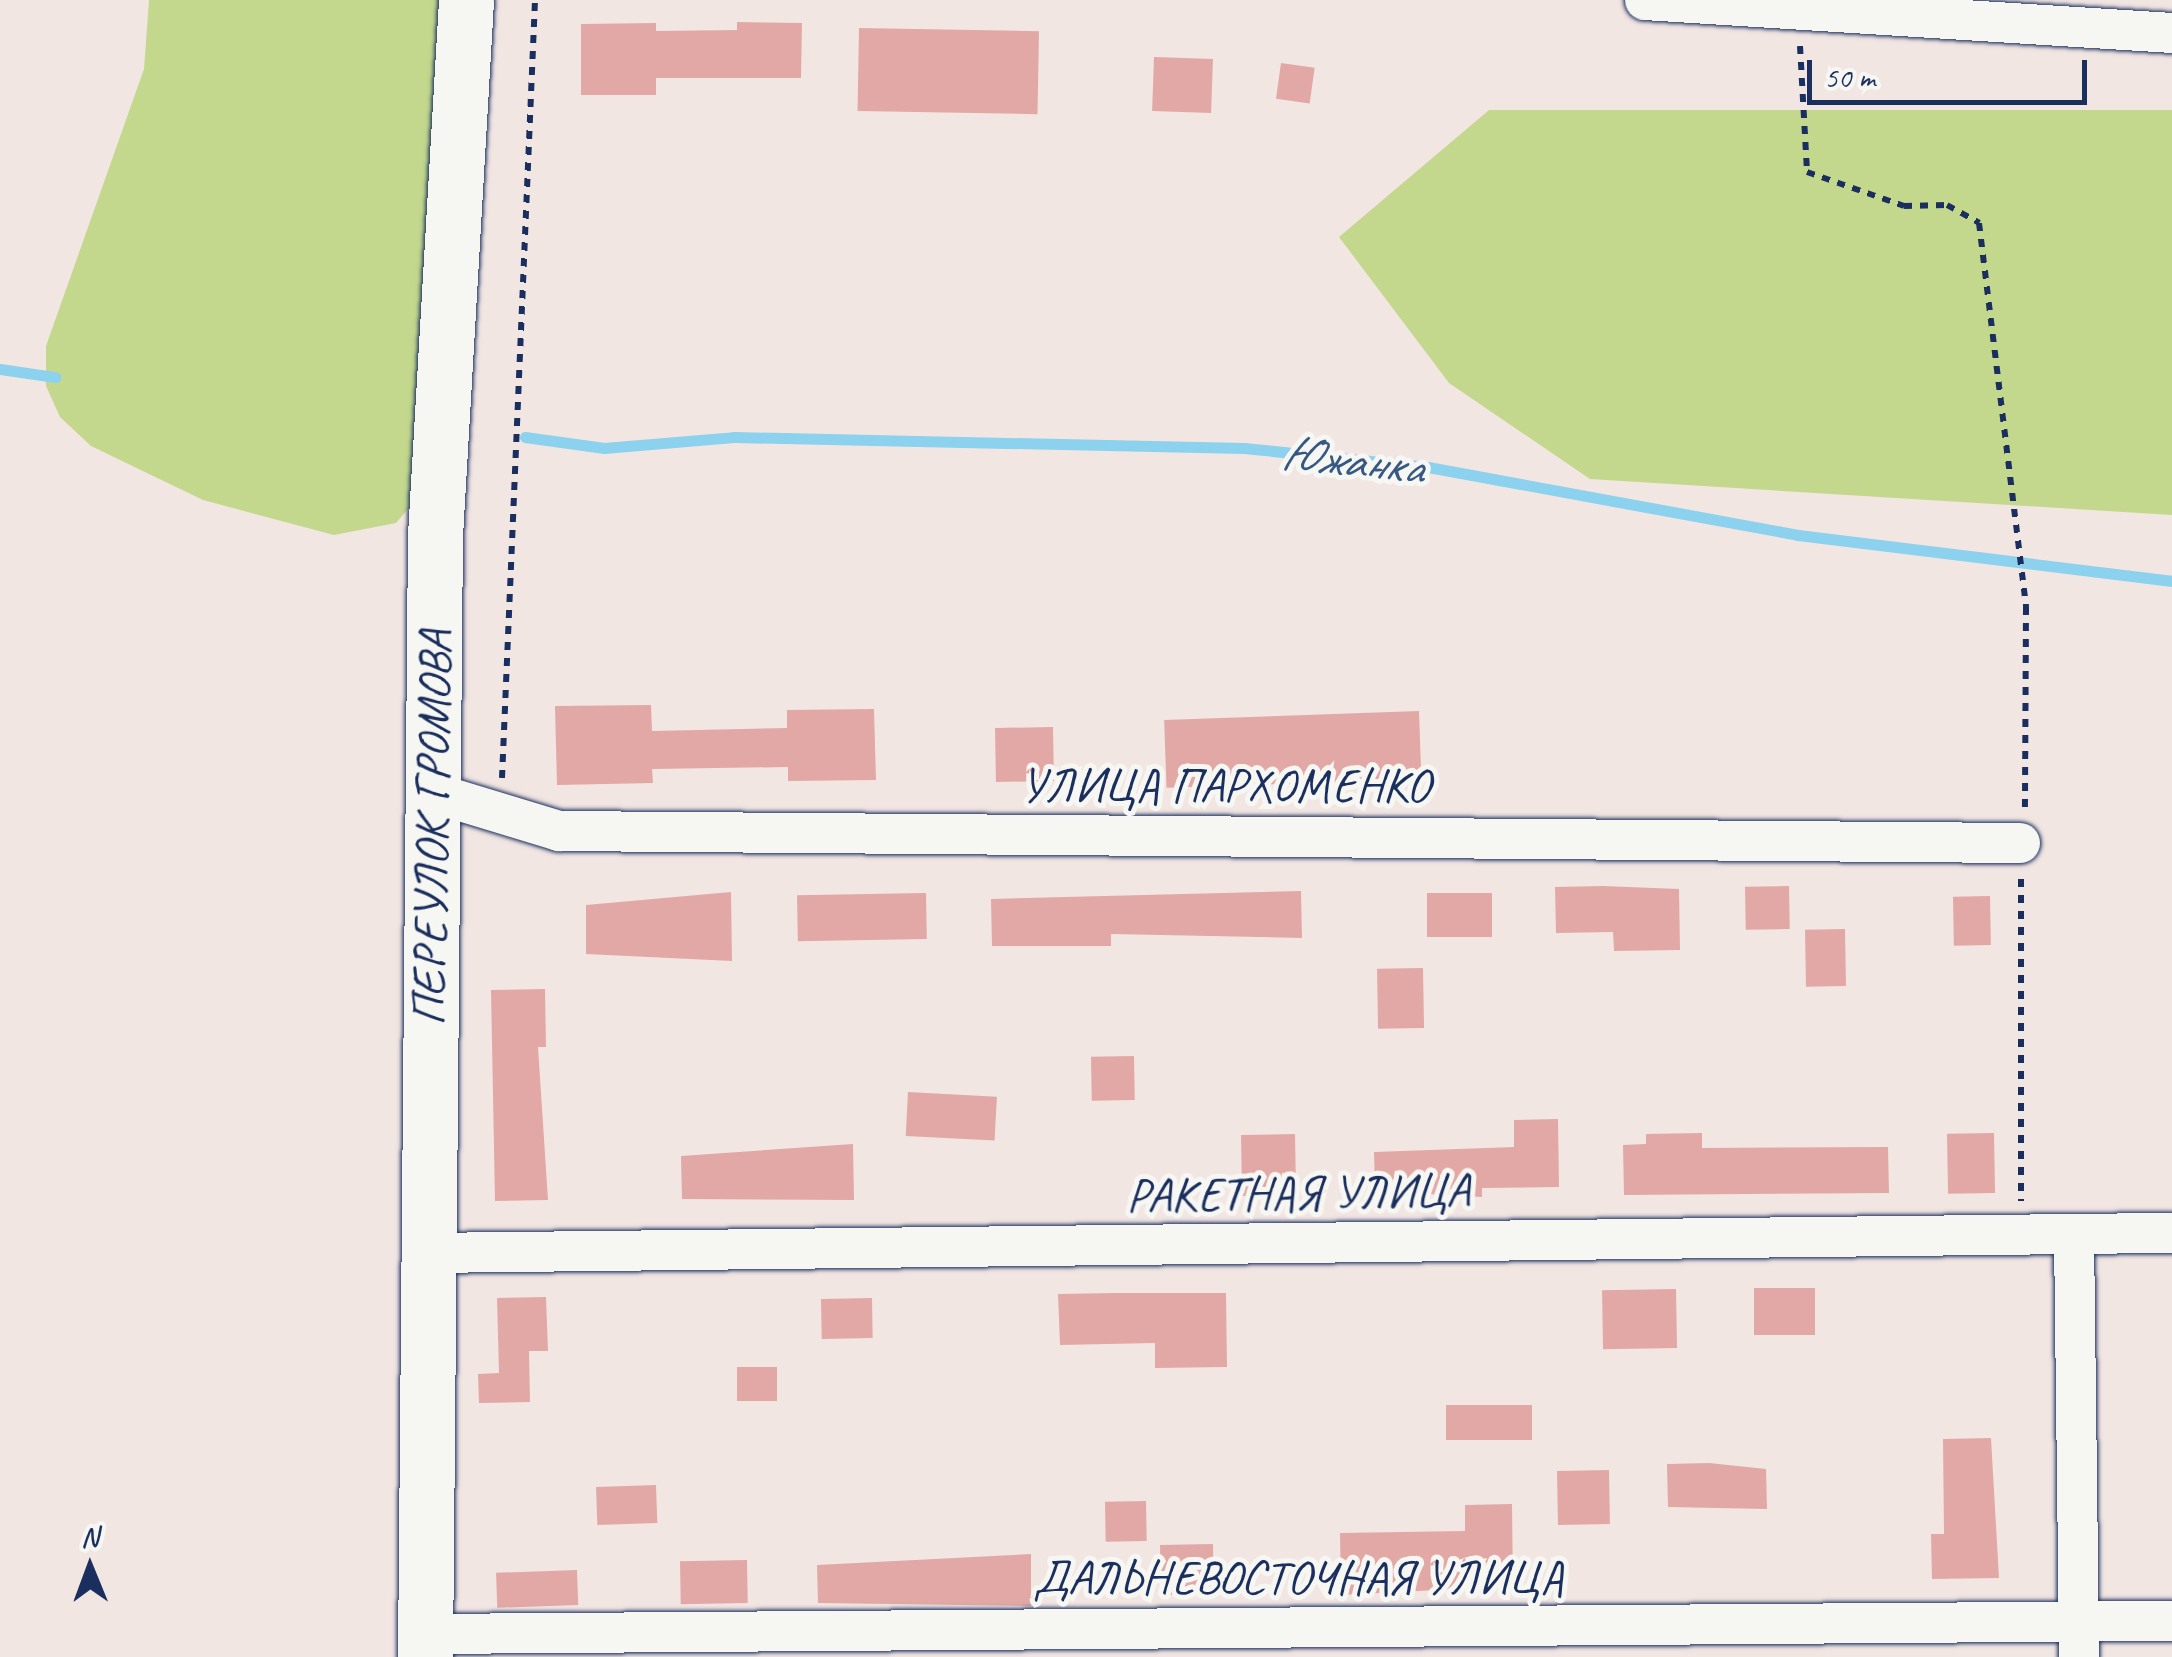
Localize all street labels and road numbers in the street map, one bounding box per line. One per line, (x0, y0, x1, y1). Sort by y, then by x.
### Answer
street label: ПЕРЕУЛОК ГРОМОВА (400, 630, 464, 1026)
street label: УЛИЦА ПАРХОМЕНКО (1020, 757, 1430, 815)
street label: РАКЕТНАЯ УЛИЦА (1125, 1161, 1471, 1225)
street label: ДАЛЬНЕВОСТОЧНАЯ УЛИЦА (1033, 1549, 1563, 1607)

